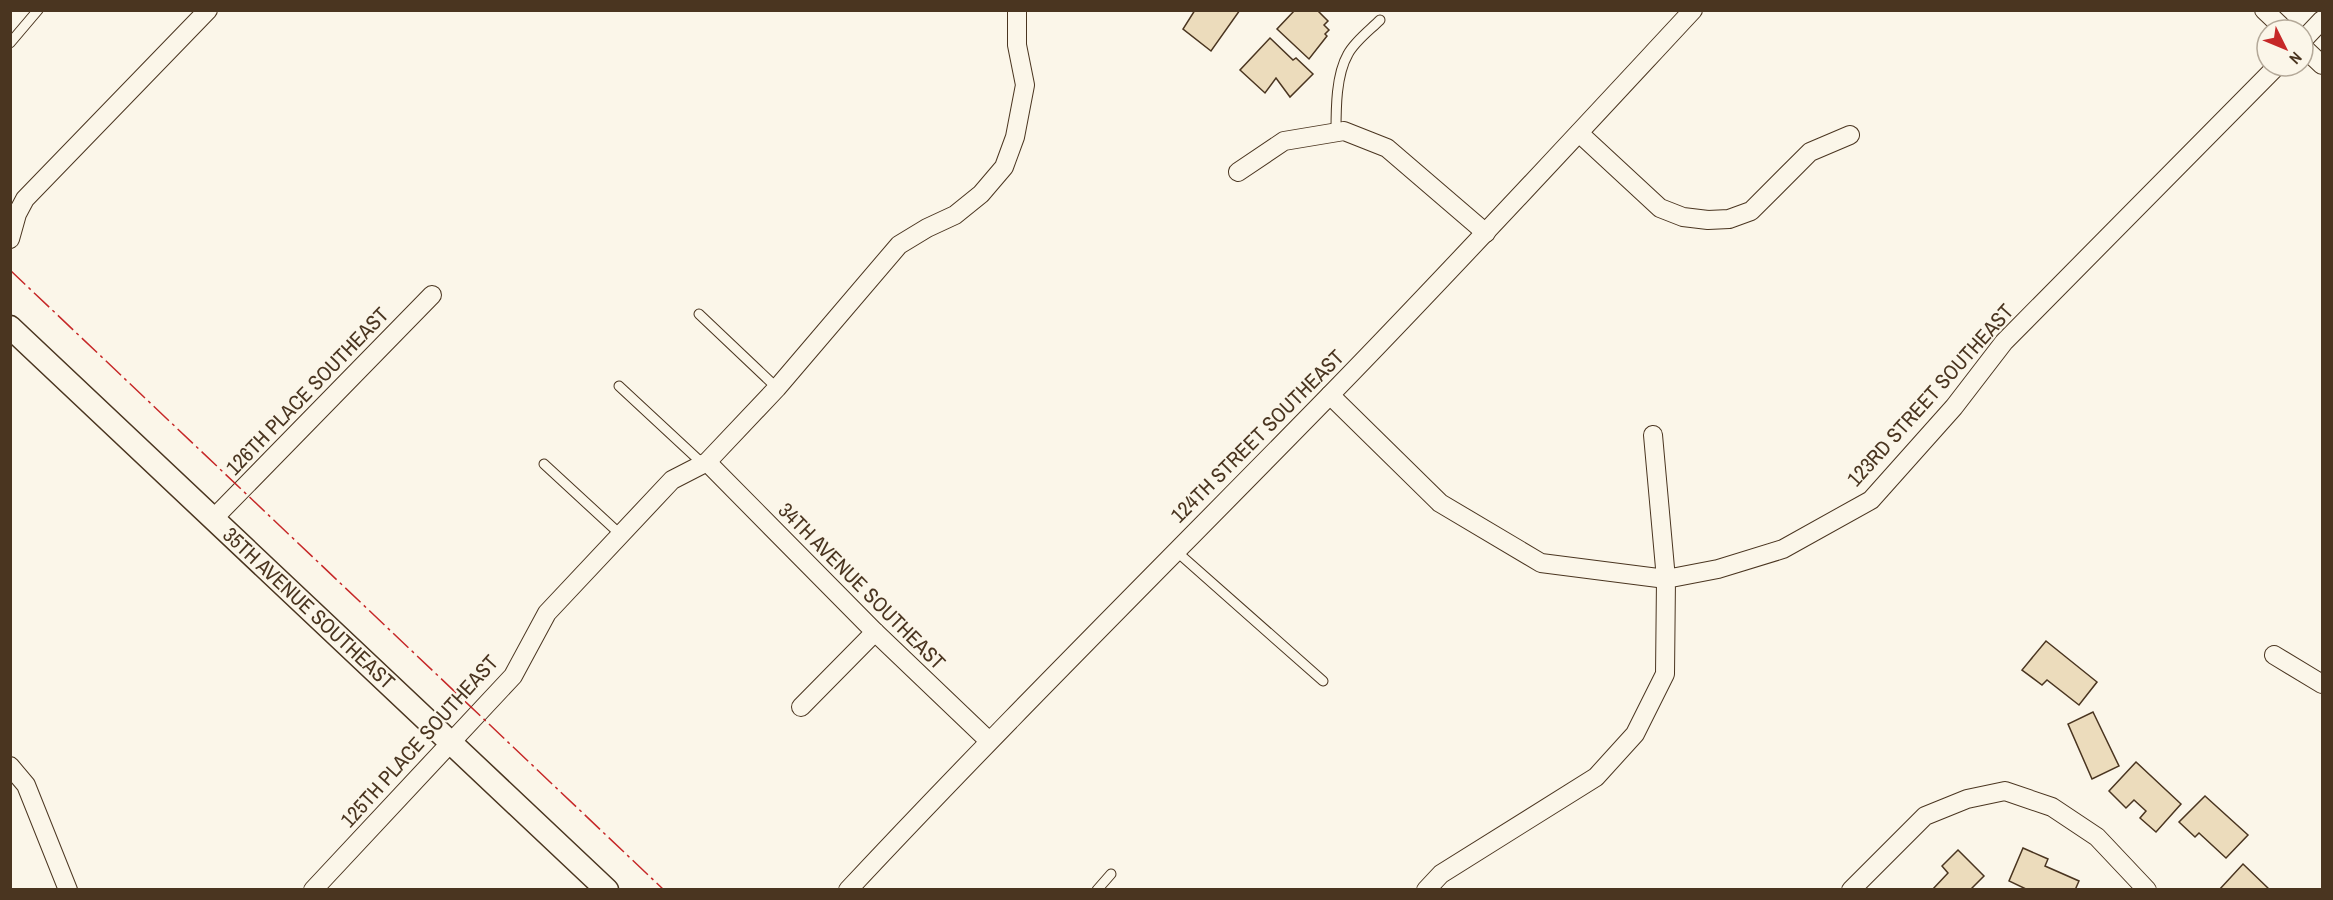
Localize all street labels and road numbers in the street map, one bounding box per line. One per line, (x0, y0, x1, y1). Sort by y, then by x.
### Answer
street label: 123RD STREET SOUTHEAST (1840, 297, 2020, 492)
street label: 126TH PLACE SOUTHEAST (219, 300, 395, 481)
street label: 124TH STREET SOUTHEAST (1164, 343, 1350, 529)
street label: 34TH AVENUE SOUTHEAST (772, 496, 952, 676)
street label: 35TH AVENUE SOUTHEAST (217, 520, 402, 696)
street label: 125TH PLACE SOUTHEAST (334, 648, 505, 834)

